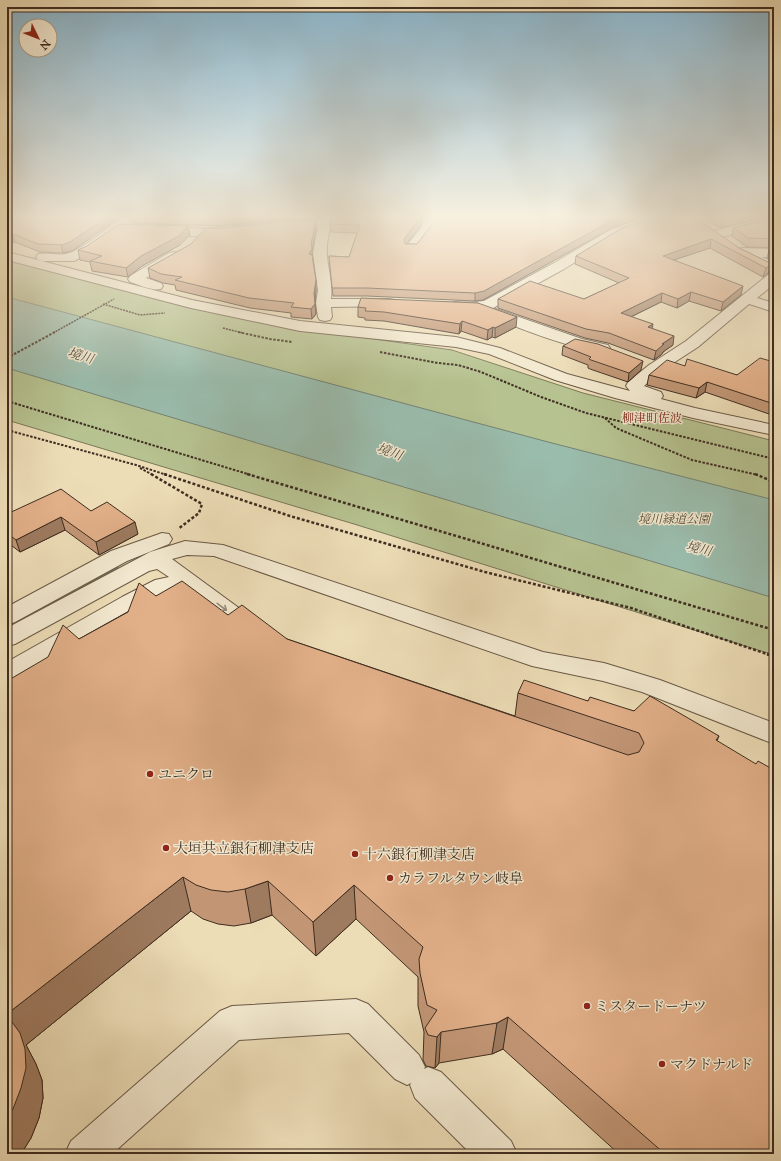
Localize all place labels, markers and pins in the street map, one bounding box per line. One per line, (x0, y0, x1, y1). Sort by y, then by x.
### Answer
place label: ユニクロ (158, 766, 214, 783)
marker: ユニクロ (145, 769, 155, 779)
place label: 大垣共立銀行柳津支店 (174, 840, 314, 857)
marker: 大垣共立銀行柳津支店 (161, 843, 171, 853)
place label: 十六銀行柳津支店 (363, 846, 475, 863)
marker: 十六銀行柳津支店 (350, 849, 360, 859)
place label: カラフルタウン岐阜 (398, 870, 523, 887)
marker: カラフルタウン岐阜 (385, 873, 395, 883)
place label: ミスタードーナツ (595, 998, 707, 1015)
marker: ミスタードーナツ (582, 1001, 592, 1011)
place label: マクドナルド (670, 1056, 753, 1073)
marker: マクドナルド (657, 1059, 667, 1069)

